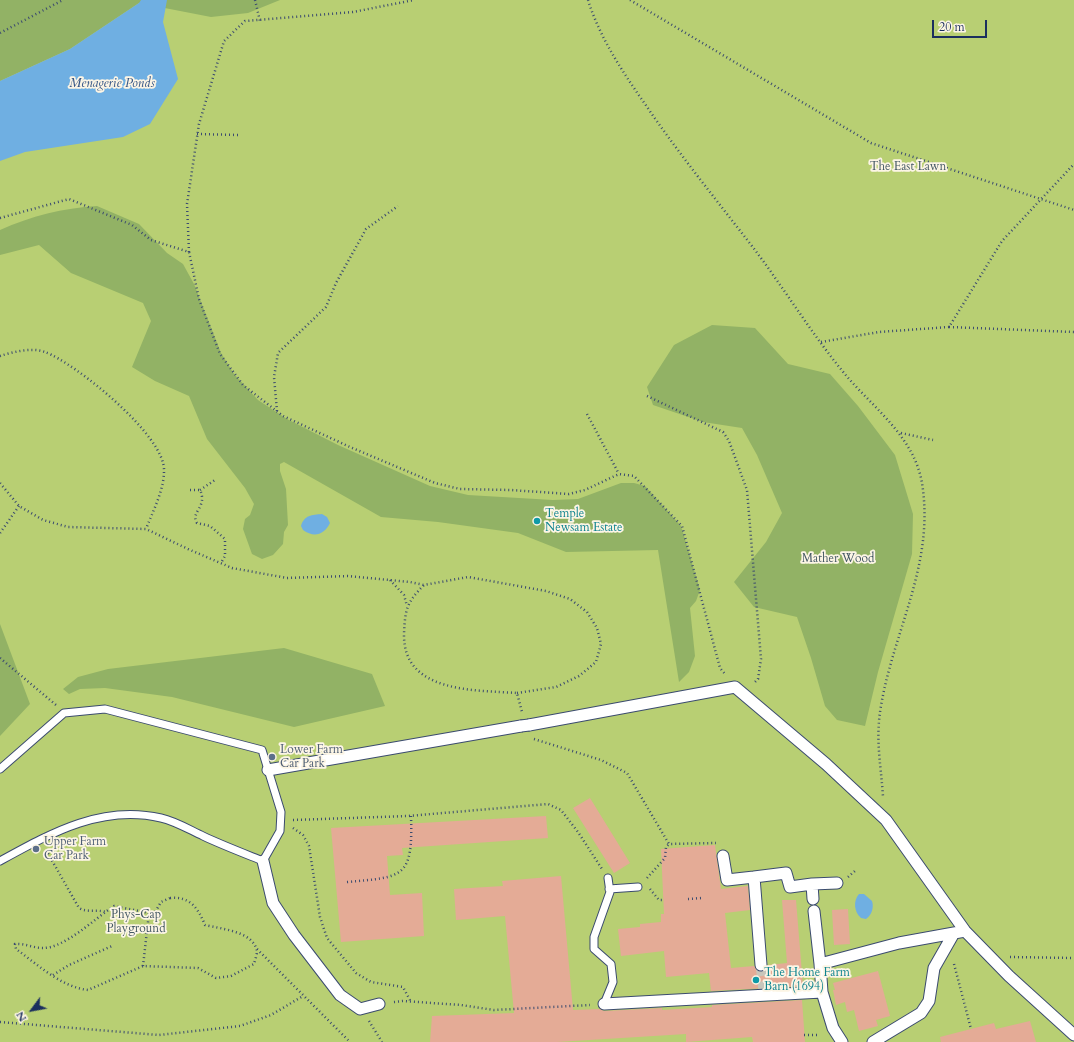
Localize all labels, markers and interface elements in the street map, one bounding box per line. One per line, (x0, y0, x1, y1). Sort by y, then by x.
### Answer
scale bar (934, 12, 989, 38)
text: 20 m (939, 19, 965, 35)
water label: Menagerie Ponds (69, 76, 155, 92)
park label: The East Lawn (870, 160, 946, 174)
place label: Temple Newsam Estate (545, 507, 623, 535)
marker: Temple Newsam Estate (532, 516, 542, 526)
park label: Mather Wood (802, 552, 874, 566)
place label: Lower Farm Car Park (280, 743, 343, 771)
marker: Lower Farm Car Park (267, 752, 277, 762)
place label: Upper Farm Car Park (44, 835, 106, 863)
marker: Upper Farm Car Park (31, 844, 41, 854)
park label: Phys-Cap Playground (106, 908, 166, 936)
place label: The Home Farm Barn (1694) (764, 966, 850, 994)
marker: The Home Farm Barn (1694) (751, 975, 761, 985)
north arrow (12, 990, 52, 1030)
text: N (13, 1009, 30, 1025)

